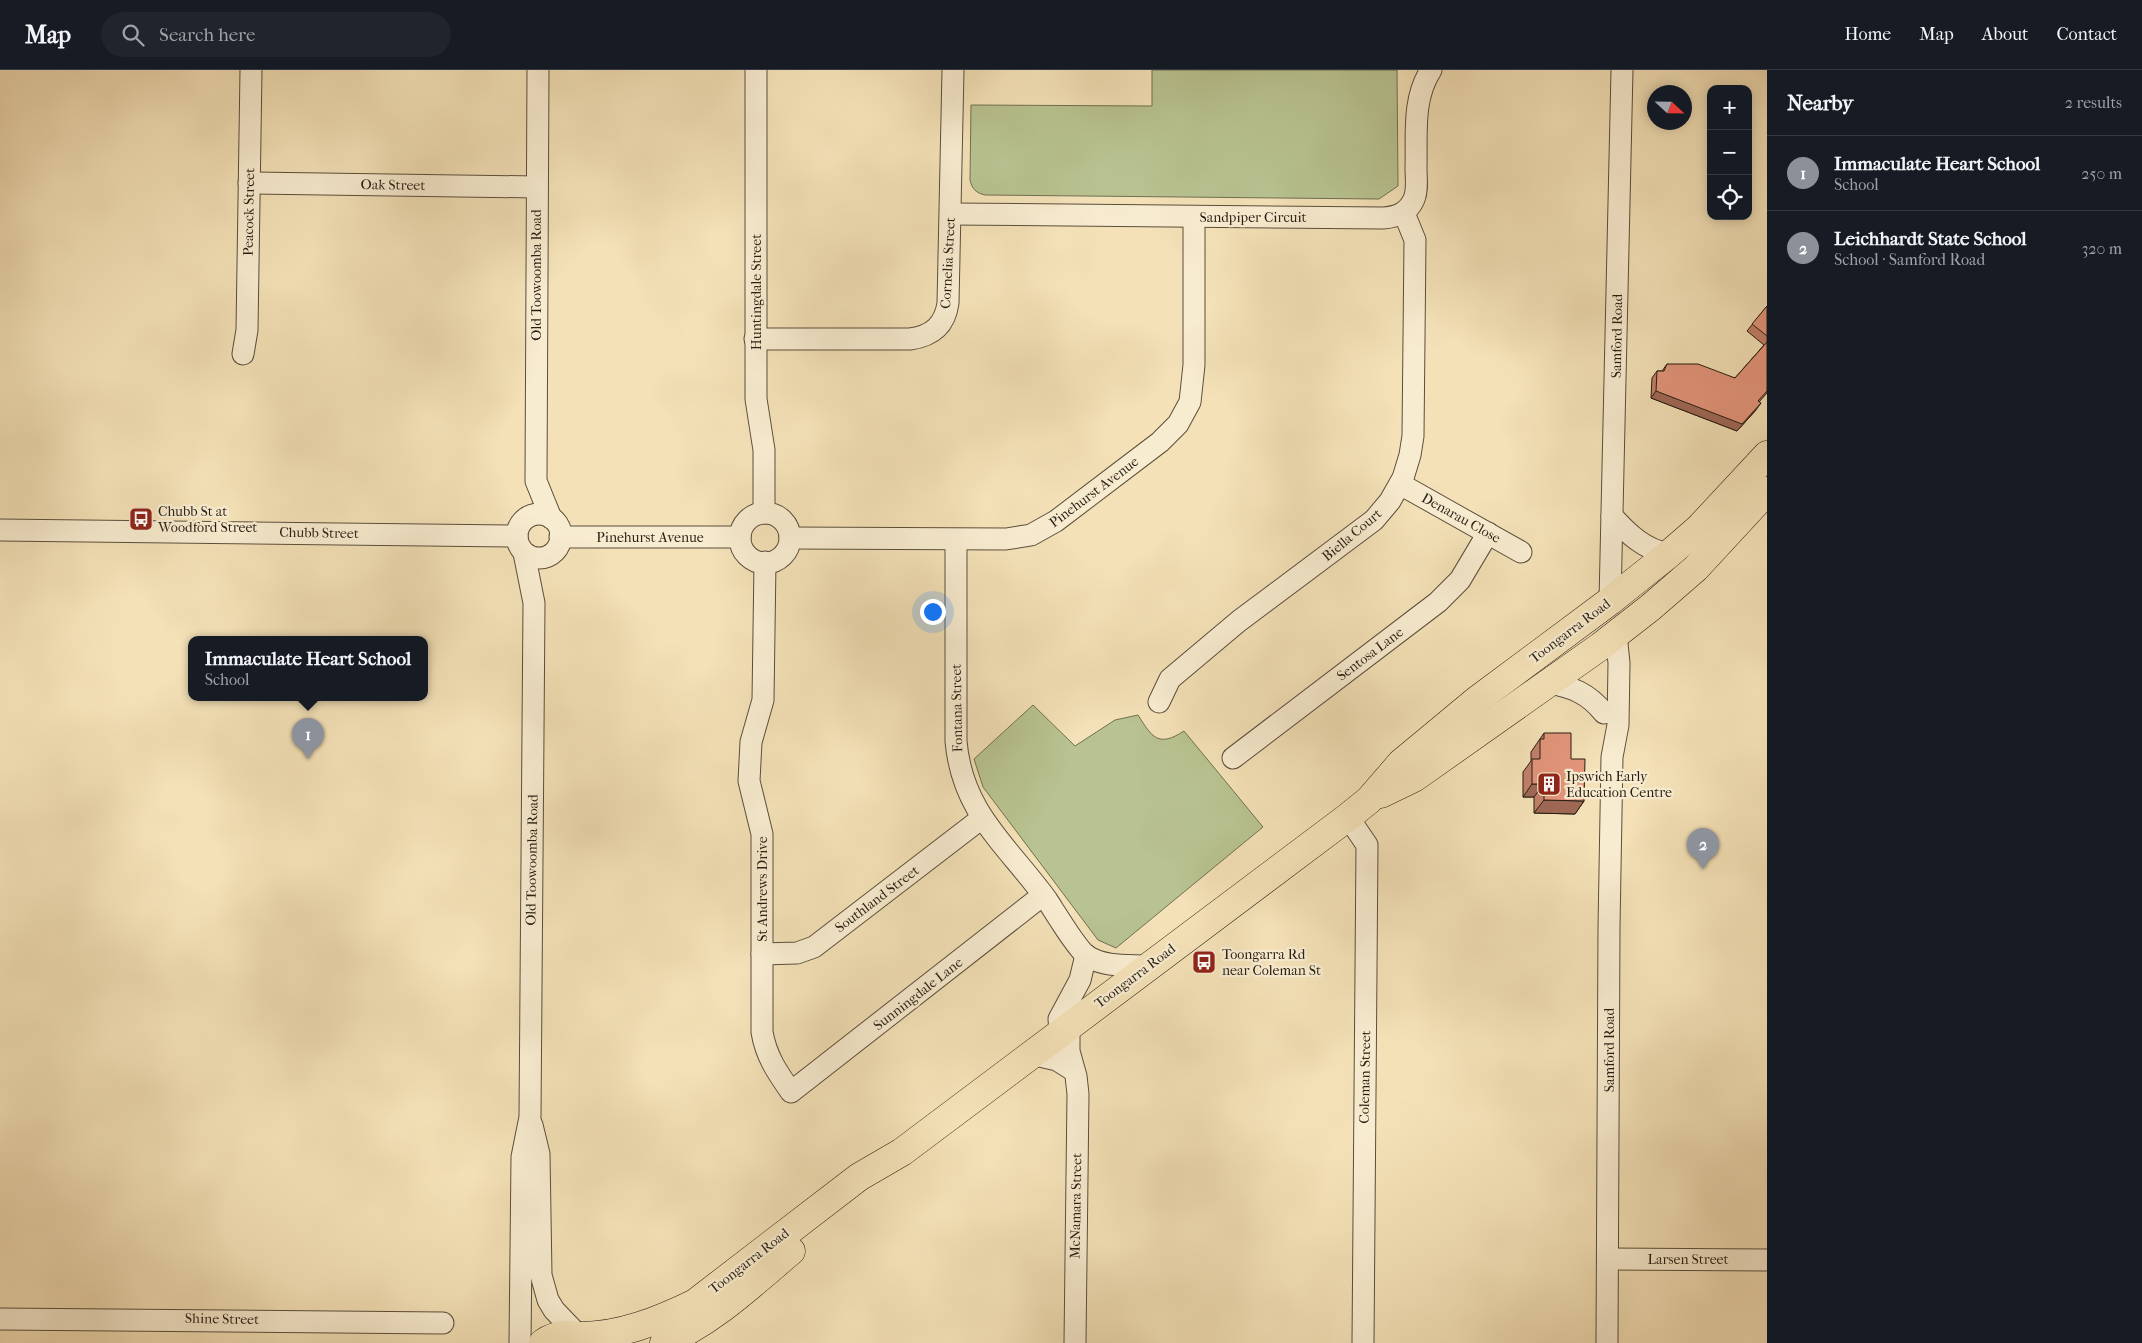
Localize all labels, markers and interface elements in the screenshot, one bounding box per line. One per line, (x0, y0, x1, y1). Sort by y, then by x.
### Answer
search box (101, 12, 451, 57)
text: Map (25, 21, 71, 49)
icon: search (119, 21, 147, 49)
text: Search here (159, 24, 255, 46)
text: Home (1844, 24, 1891, 45)
text: Map (1919, 24, 1954, 45)
text: About (1982, 24, 2028, 45)
text: Contact (2056, 24, 2117, 45)
north arrow (1647, 85, 1692, 130)
map controls (1707, 85, 1752, 220)
button: + (1707, 85, 1752, 130)
text: Nearby (1787, 91, 1853, 115)
text: 2 results (2065, 93, 2122, 112)
button: − (1707, 130, 1752, 175)
text: Immaculate Heart School (1834, 153, 2040, 175)
text: 1 (1800, 164, 1806, 183)
text: 250 m (2081, 164, 2122, 183)
street label: Peacock Street (240, 168, 258, 256)
button: locate (1707, 175, 1752, 220)
text: School (1834, 175, 1879, 194)
street label: Oak Street (360, 176, 426, 194)
street label: Old Toowoomba Road (528, 209, 545, 341)
street label: Sandpiper Circuit (1199, 209, 1307, 226)
street label: Cornelia Street (937, 217, 959, 309)
text: Leichhardt State School (1834, 228, 2027, 250)
street label: Huntingdale Street (748, 234, 765, 350)
text: 2 (1799, 239, 1807, 258)
text: 320 m (2082, 239, 2122, 258)
text: School · Samford Road (1834, 250, 1985, 269)
street label: Samford Road (1608, 293, 1626, 378)
street label: Pinehurst Avenue (1046, 453, 1142, 531)
street label: Denarau Close (1418, 489, 1504, 547)
place label: Chubb St at Woodford Street (157, 503, 257, 536)
street label: Biella Court (1319, 505, 1385, 565)
bus stop icon: Chubb St at Woodford Street (128, 506, 154, 532)
street label: Chubb Street (279, 524, 359, 542)
street label: Pinehurst Avenue (596, 529, 704, 546)
street label: Toongarra Road (1526, 595, 1614, 667)
your location (920, 599, 946, 625)
street label: Sentosa Lane (1333, 623, 1407, 685)
popup (188, 636, 428, 701)
text: Immaculate Heart School (205, 648, 411, 670)
street label: Fontana Street (948, 664, 966, 752)
text: School (205, 670, 250, 689)
pin: 1 (292, 718, 324, 759)
place label: Ipswich Early Education Centre (1566, 768, 1672, 801)
building icon: Ipswich Early Education Centre (1536, 771, 1562, 797)
street label: Old Toowoomba Road (522, 794, 542, 926)
pin: 2 (1687, 828, 1719, 869)
street label: St Andrews Drive (754, 836, 771, 942)
street label: Southland Street (832, 862, 922, 936)
street label: Toongarra Road (1091, 940, 1179, 1012)
place label: Toongarra Rd near Coleman St (1222, 946, 1321, 979)
bus stop icon: Toongarra Rd near Coleman St (1191, 949, 1217, 975)
street label: Sunningdale Lane (870, 954, 966, 1034)
street label: Samford Road (1601, 1007, 1618, 1092)
street label: Coleman Street (1356, 1030, 1374, 1124)
street label: McNamara Street (1067, 1153, 1085, 1259)
street label: Toongarra Road (706, 1224, 793, 1298)
street label: Larsen Street (1647, 1251, 1729, 1268)
street label: Shine Street (185, 1310, 259, 1328)

